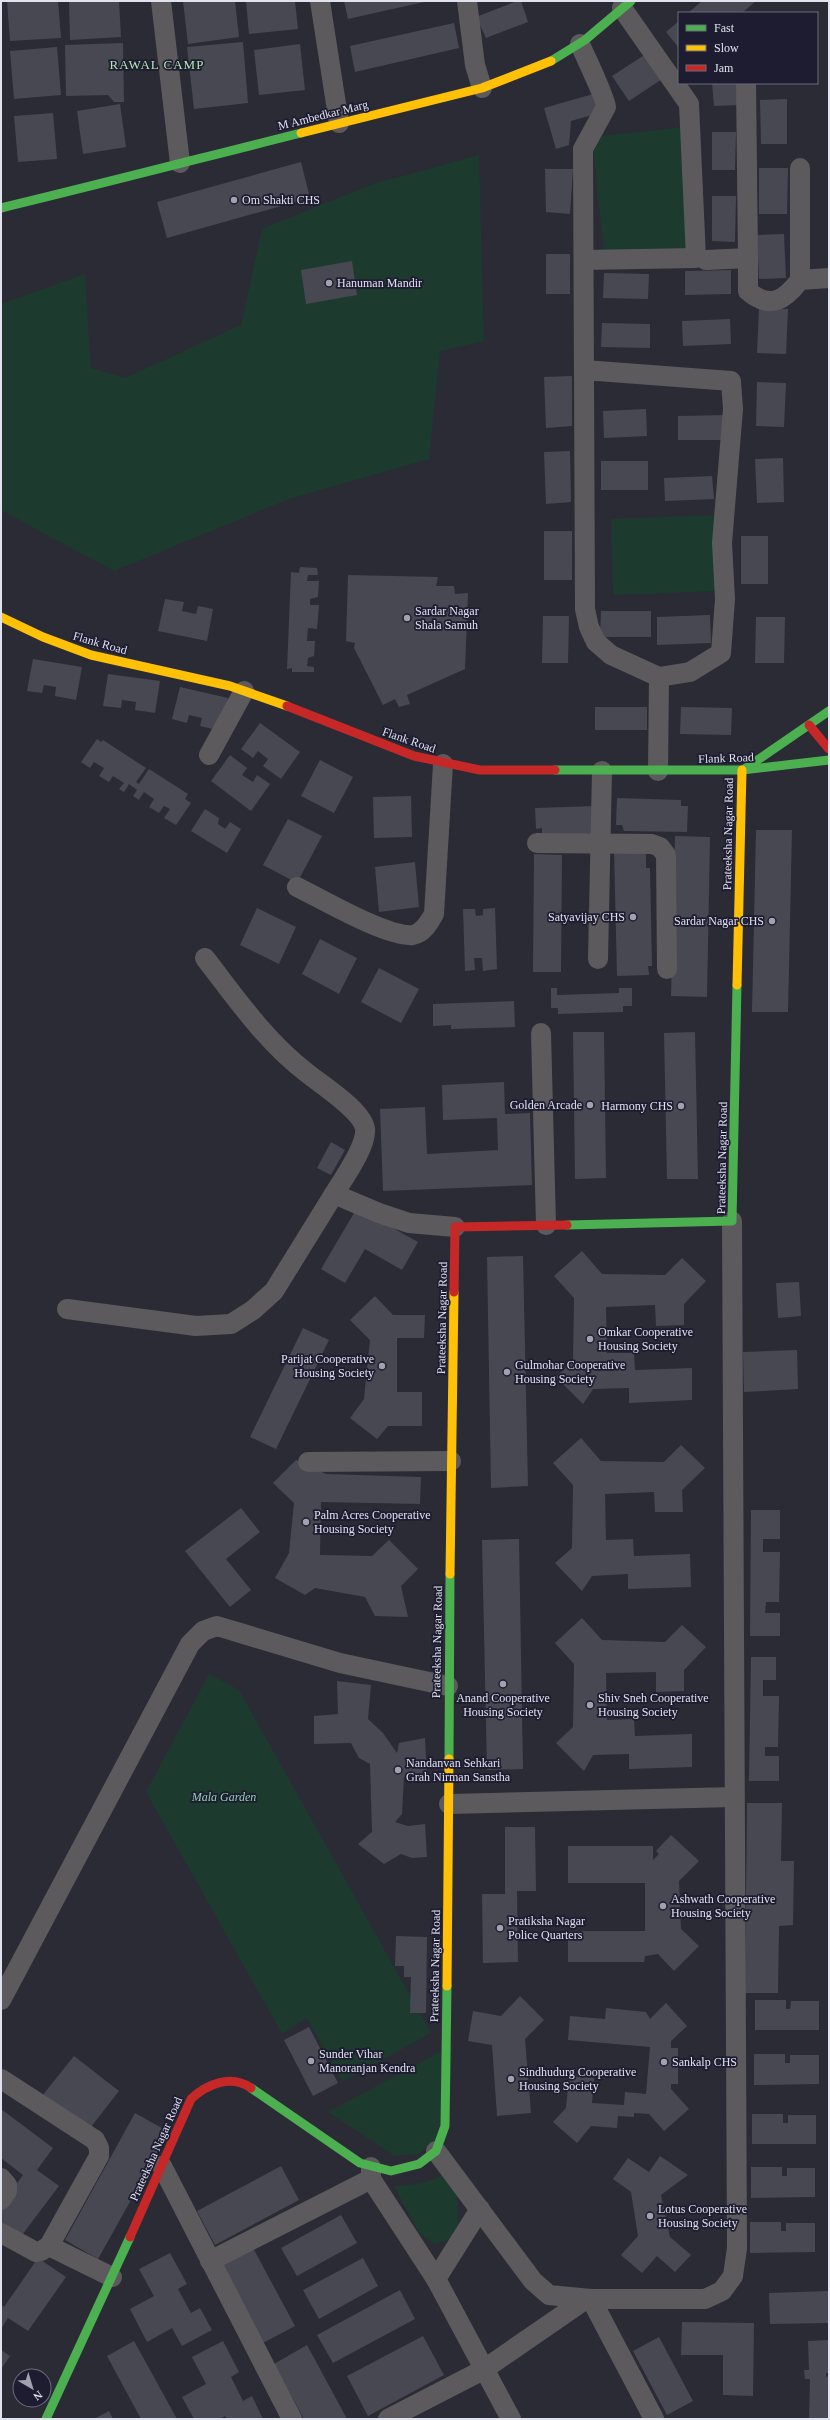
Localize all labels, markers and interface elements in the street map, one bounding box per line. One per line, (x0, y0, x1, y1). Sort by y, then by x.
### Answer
legend (678, 12, 818, 84)
text: Fast (714, 21, 735, 35)
text: Slow (714, 41, 739, 55)
district label: RAWAL CAMP (110, 57, 204, 72)
text: Jam (714, 61, 734, 75)
street label: M Ambedkar Marg (276, 97, 370, 133)
place label: Om Shakti CHS (242, 193, 320, 207)
marker: Om Shakti CHS (229, 195, 239, 205)
place label: Hanuman Mandir (337, 276, 422, 290)
marker: Hanuman Mandir (324, 278, 334, 288)
place label: Sardar Nagar Shala Samuh (415, 604, 479, 632)
marker: Sardar Nagar Shala Samuh (402, 613, 412, 623)
street label: Flank Road (71, 629, 129, 657)
street label: Flank Road (380, 724, 438, 756)
street label: Flank Road (698, 750, 754, 766)
street label: Prateeksha Nagar Road (720, 778, 736, 890)
place label: Satyavijay CHS (548, 910, 625, 924)
marker: Satyavijay CHS (628, 912, 638, 922)
place label: Sardar Nagar CHS (674, 914, 764, 928)
marker: Sardar Nagar CHS (767, 916, 777, 926)
place label: Golden Arcade (510, 1098, 582, 1112)
place label: Harmony CHS (601, 1099, 673, 1113)
marker: Golden Arcade (585, 1100, 595, 1110)
marker: Harmony CHS (676, 1101, 686, 1111)
street label: Prateeksha Nagar Road (714, 1102, 730, 1214)
street label: Prateeksha Nagar Road (434, 1262, 450, 1374)
place label: Omkar Cooperative Housing Society (598, 1325, 693, 1353)
marker: Omkar Cooperative Housing Society (585, 1334, 595, 1344)
place label: Parijat Cooperative Housing Society (281, 1352, 374, 1380)
place label: Gulmohar Cooperative Housing Society (515, 1358, 625, 1386)
marker: Parijat Cooperative Housing Society (377, 1361, 387, 1371)
marker: Gulmohar Cooperative Housing Society (502, 1367, 512, 1377)
place label: Palm Acres Cooperative Housing Society (314, 1508, 431, 1536)
marker: Palm Acres Cooperative Housing Society (301, 1517, 311, 1527)
street label: Prateeksha Nagar Road (429, 1586, 445, 1698)
marker: Anand Cooperative Housing Society (498, 1679, 508, 1689)
place label: Anand Cooperative Housing Society (456, 1691, 550, 1719)
place label: Shiv Sneh Cooperative Housing Society (598, 1691, 709, 1719)
marker: Shiv Sneh Cooperative Housing Society (585, 1700, 595, 1710)
place label: Nandanvan Sehkari Grah Nirman Sanstha (406, 1756, 511, 1784)
marker: Nandanvan Sehkari Grah Nirman Sanstha (393, 1765, 403, 1775)
park label: Mala Garden (191, 1790, 256, 1804)
place label: Ashwath Cooperative Housing Society (671, 1892, 775, 1920)
marker: Ashwath Cooperative Housing Society (658, 1901, 668, 1911)
street label: Prateeksha Nagar Road (427, 1910, 443, 2022)
place label: Pratiksha Nagar Police Quarters (508, 1914, 585, 1942)
marker: Pratiksha Nagar Police Quarters (495, 1923, 505, 1933)
place label: Sunder Vihar Manoranjan Kendra (319, 2047, 416, 2075)
place label: Sankalp CHS (672, 2055, 737, 2069)
marker: Sunder Vihar Manoranjan Kendra (306, 2056, 316, 2066)
marker: Sankalp CHS (659, 2057, 669, 2067)
place label: Sindhudurg Cooperative Housing Society (519, 2065, 636, 2093)
marker: Sindhudurg Cooperative Housing Society (506, 2074, 516, 2084)
street label: Prateeksha Nagar Road (127, 2095, 185, 2203)
place label: Lotus Cooperative Housing Society (658, 2202, 747, 2230)
marker: Lotus Cooperative Housing Society (645, 2211, 655, 2221)
north arrow (12, 2368, 52, 2408)
text: N (31, 2389, 45, 2403)

